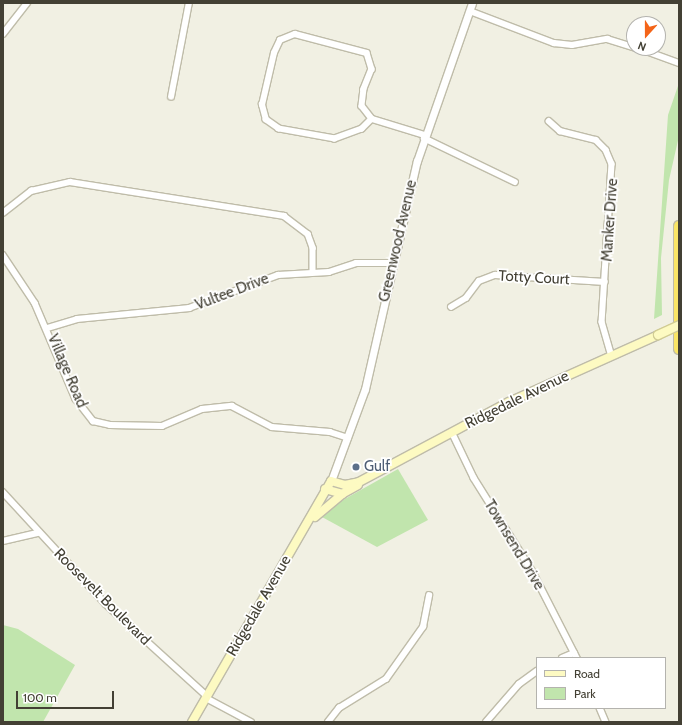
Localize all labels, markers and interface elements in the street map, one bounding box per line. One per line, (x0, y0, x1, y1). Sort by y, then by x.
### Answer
north arrow (626, 16, 666, 56)
text: N (636, 38, 648, 54)
street label: Greenwood Avenue (375, 178, 421, 304)
street label: Manker Drive (598, 178, 622, 262)
street label: Totty Court (498, 267, 570, 289)
street label: Vultee Drive (193, 270, 271, 314)
street label: Village Road (43, 331, 91, 411)
street label: Ridgedale Avenue (462, 367, 572, 433)
place label: Gulf (364, 458, 390, 476)
marker: Gulf (351, 462, 361, 472)
street label: Townsend Drive (480, 497, 548, 593)
street label: Roosevelt Boulevard (50, 545, 154, 649)
street label: Ridgedale Avenue (223, 552, 295, 660)
legend (536, 657, 666, 709)
text: Road (574, 666, 600, 681)
scale bar (18, 683, 116, 709)
text: Park (574, 686, 596, 701)
text: 100 m (23, 690, 57, 705)

